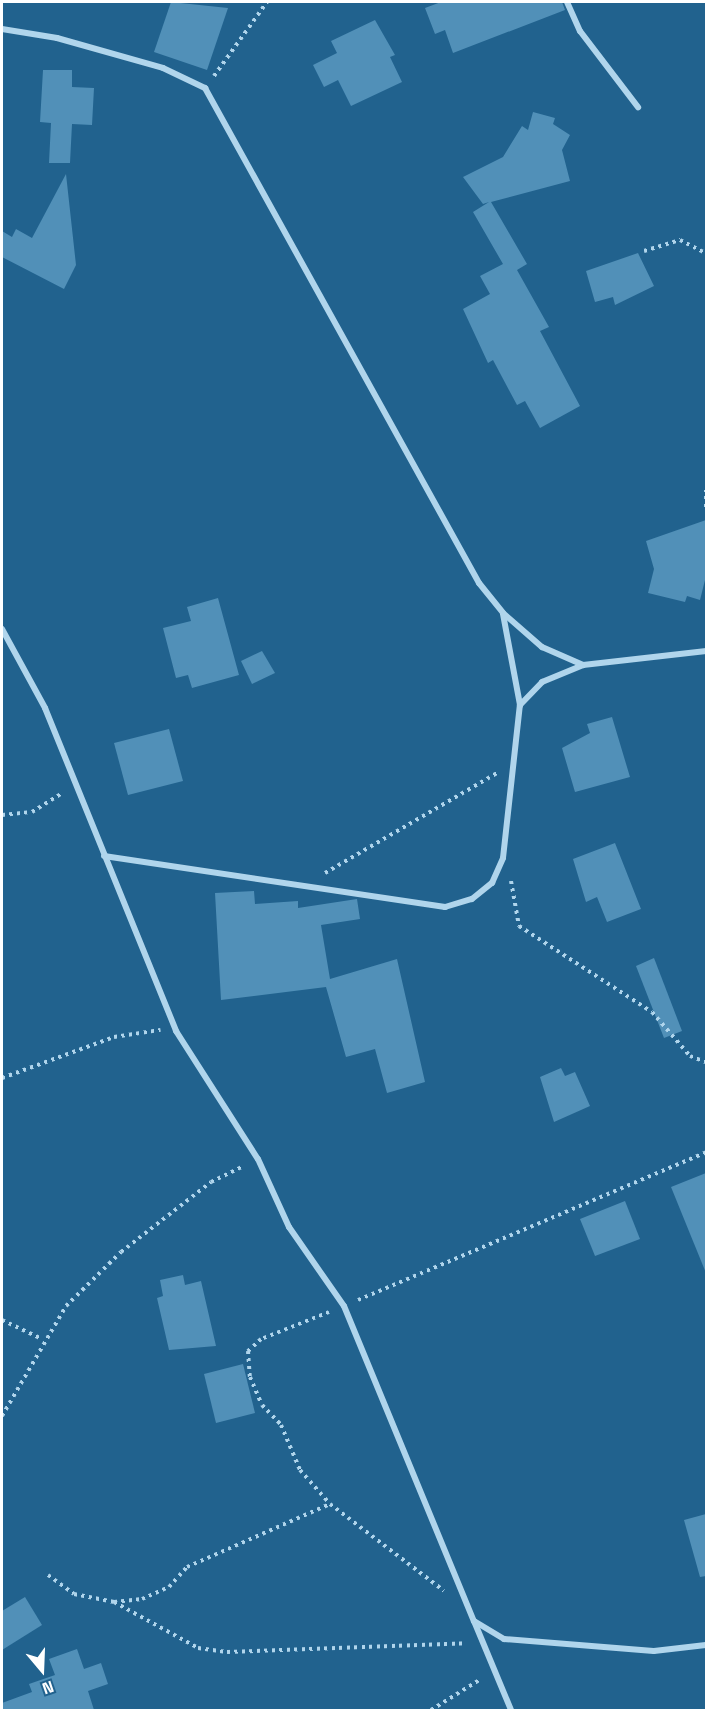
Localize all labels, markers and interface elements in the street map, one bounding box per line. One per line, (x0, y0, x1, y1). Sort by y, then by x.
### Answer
north arrow (12, 1640, 72, 1700)
text: N (40, 1676, 57, 1699)

